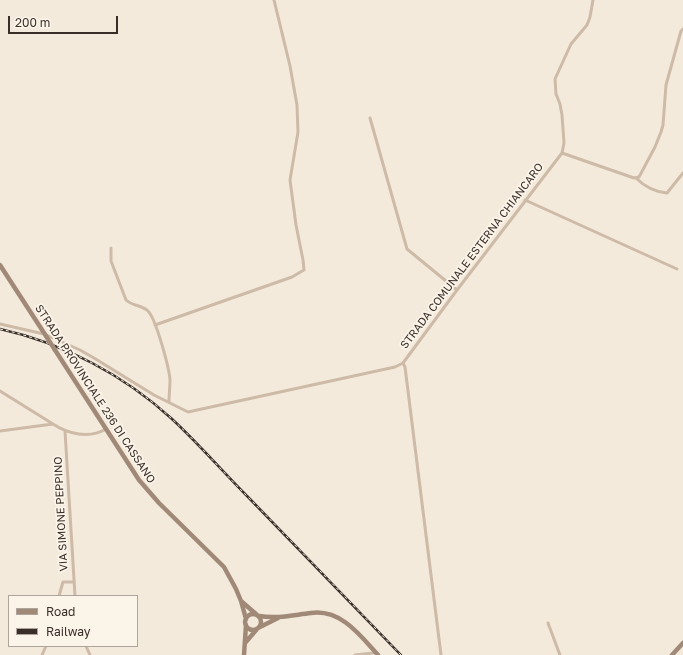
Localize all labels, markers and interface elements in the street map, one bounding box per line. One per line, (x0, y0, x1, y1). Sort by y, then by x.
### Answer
scale bar (10, 8, 120, 34)
text: 200 m (15, 15, 50, 30)
street label: STRADA COMUNALE ESTERNA CHIANCARO (398, 161, 546, 351)
street label: STRADA PROVINCIALE 236 DI CASSANO (32, 302, 158, 486)
street label: VIA SIMONE PEPPINO (51, 456, 71, 572)
legend (8, 595, 138, 647)
text: Road (46, 604, 75, 619)
text: Railway (46, 624, 91, 639)

